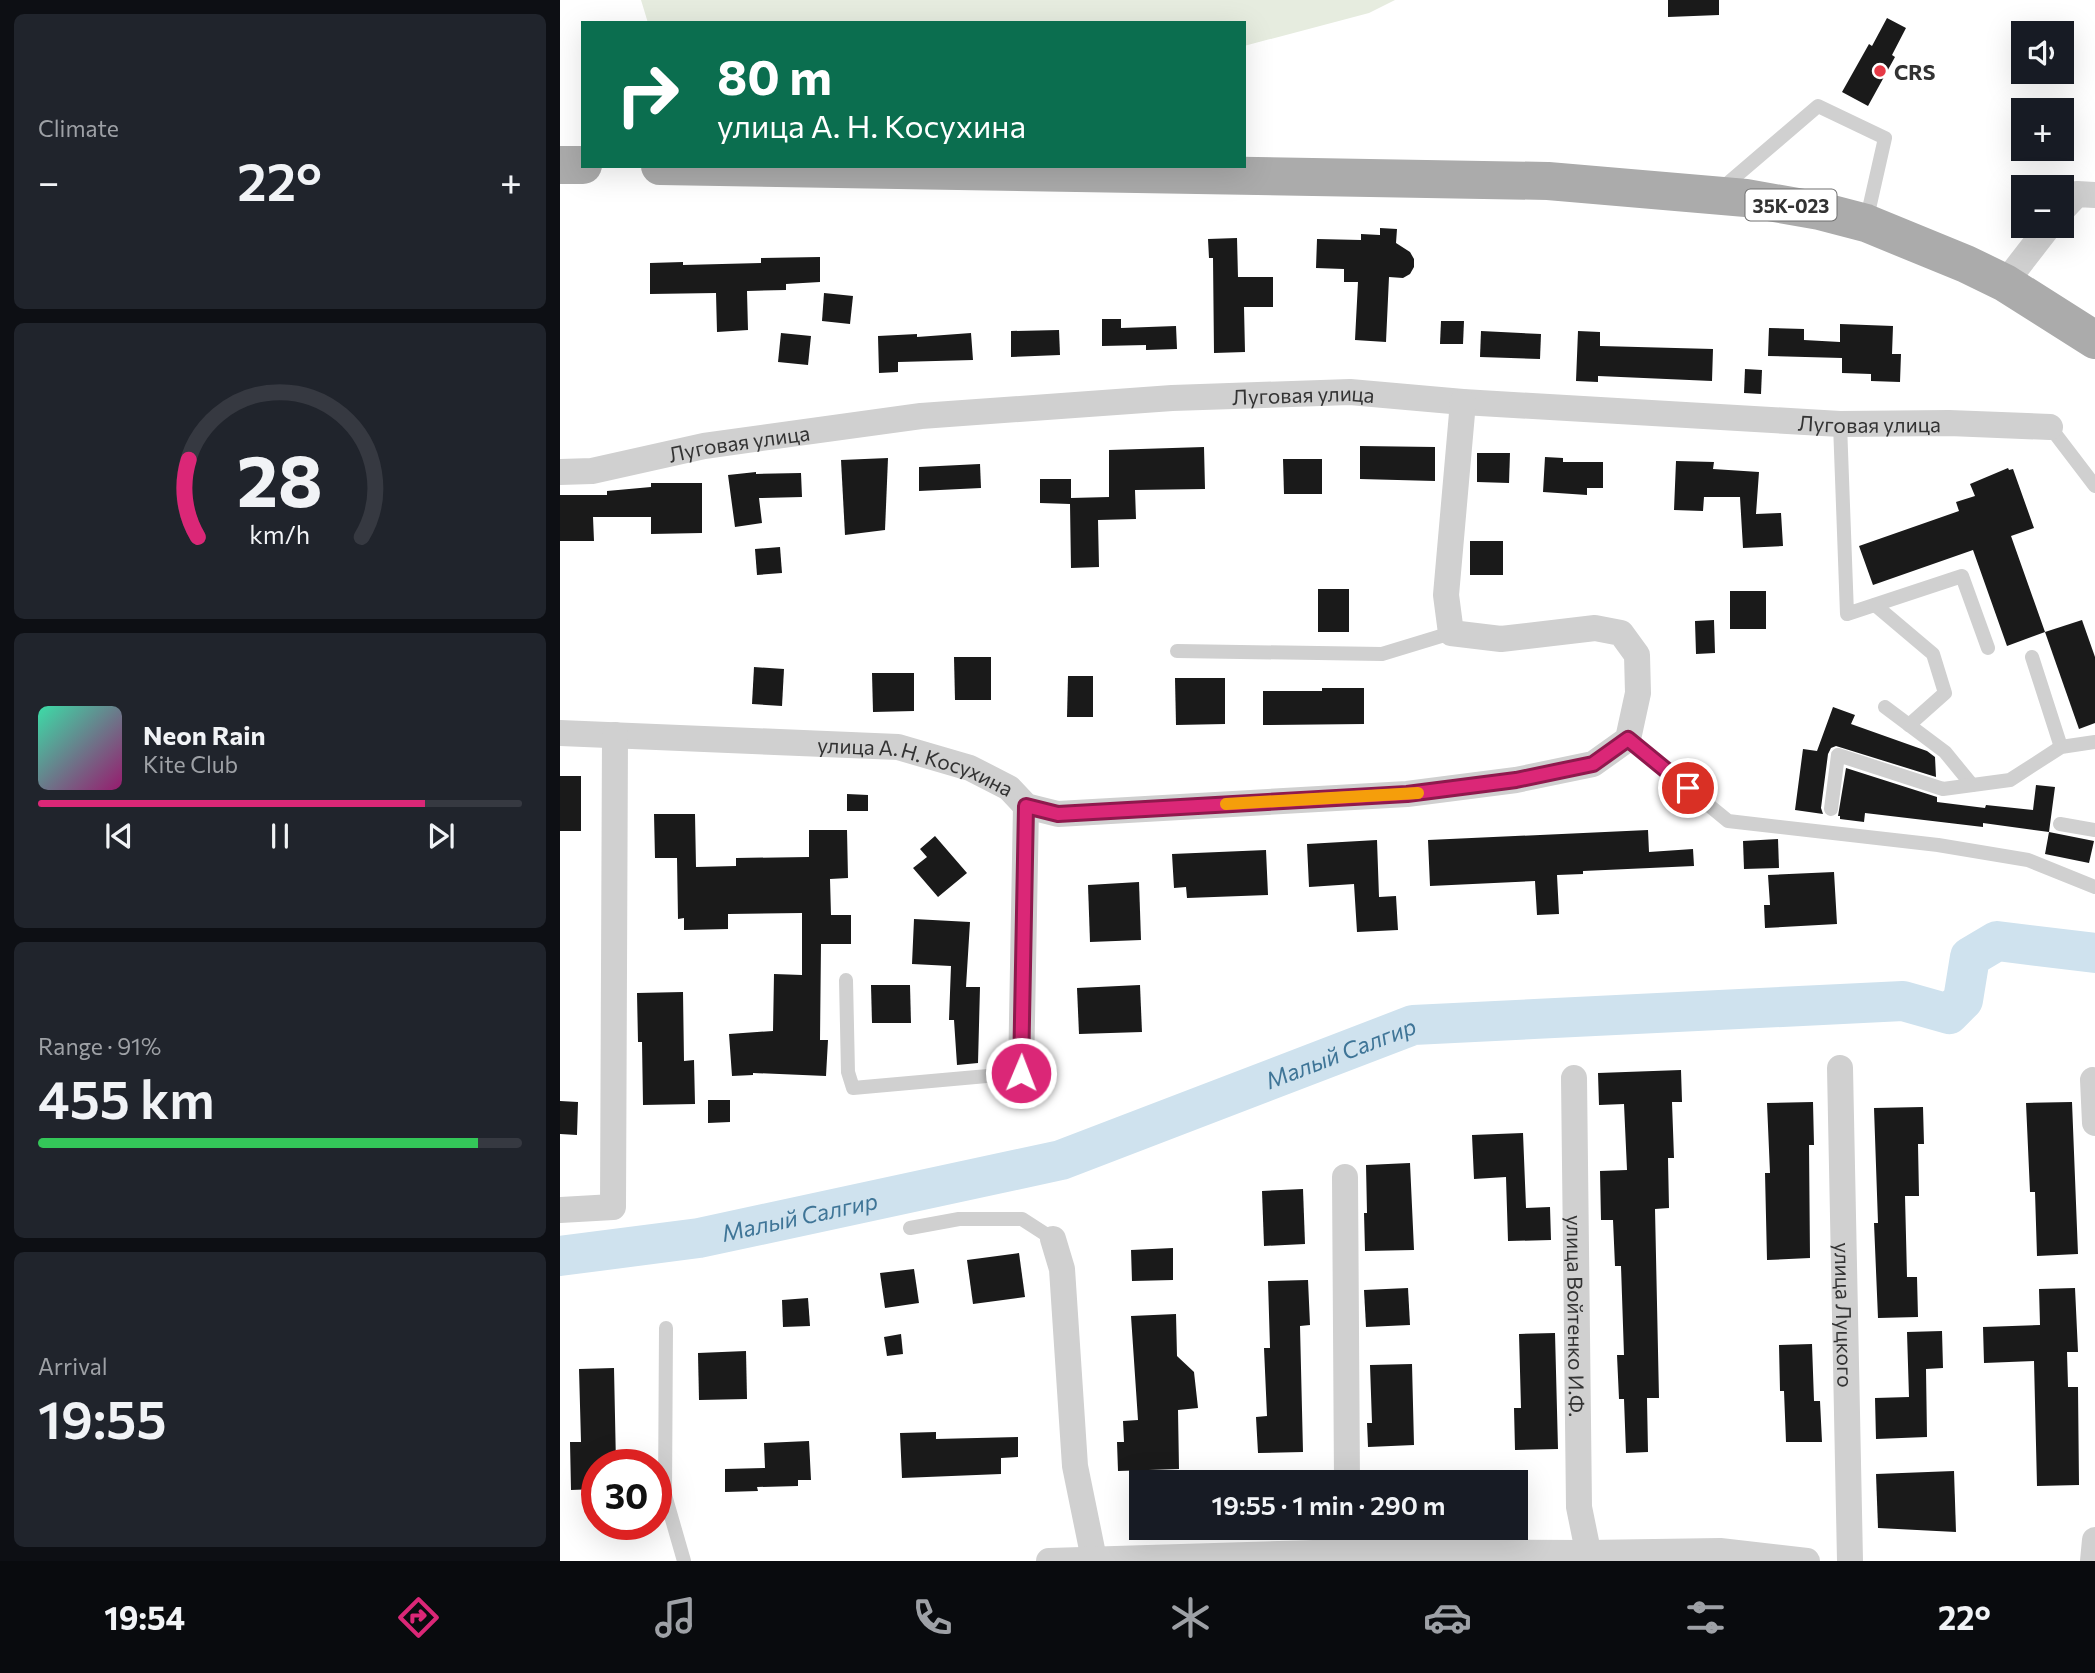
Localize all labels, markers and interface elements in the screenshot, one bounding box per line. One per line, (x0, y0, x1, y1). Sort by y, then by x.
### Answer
map controls (2011, 21, 2074, 238)
button: sound (2011, 21, 2074, 84)
text: 80 m (717, 45, 832, 105)
icon: right (602, 49, 693, 140)
place label: CRS (1894, 59, 1936, 84)
marker: CRS (1872, 63, 1888, 79)
button: + (2011, 98, 2074, 161)
text: улица А. Н. Косухина (717, 105, 1026, 145)
text: Climate (38, 114, 119, 142)
text: 22° (237, 148, 322, 212)
text: − (38, 157, 60, 204)
text: + (500, 157, 522, 204)
button: − (2011, 175, 2074, 238)
road number: 35К-023 (1746, 190, 1836, 220)
street label: Луговая улица (1232, 379, 1376, 408)
street label: Луговая улица (1797, 409, 1941, 437)
street label: Луговая улица (666, 419, 811, 466)
text: 28 (237, 434, 323, 523)
text: km/h (250, 519, 310, 549)
text: Neon Rain (143, 719, 266, 750)
street label: улица А. Н. Косухина (817, 731, 1018, 801)
text: Kite Club (143, 750, 238, 778)
pin (1658, 758, 1718, 818)
icon: arrive (1669, 769, 1707, 807)
icon: previous (100, 817, 138, 855)
icon: pause (261, 817, 299, 855)
icon: next (422, 817, 460, 855)
water label: Малый Салгир (1261, 1011, 1420, 1094)
text: Range · 91% (38, 1032, 161, 1060)
position arrow (984, 1036, 1058, 1110)
text: 455 km (38, 1066, 215, 1130)
water label: Малый Салгир (719, 1186, 880, 1247)
street label: улица Войтенко И.Ф. (1563, 1215, 1590, 1417)
street label: улица Луцкого (1831, 1242, 1859, 1388)
text: Arrival (38, 1352, 108, 1380)
text: 19:55 (38, 1386, 167, 1450)
speed limit sign: 30 (581, 1449, 672, 1540)
text: 19:55 · 1 min · 290 m (1212, 1489, 1446, 1520)
icon: directions (394, 1593, 443, 1642)
icon: music (651, 1593, 700, 1642)
icon: phone (908, 1593, 957, 1642)
icon: climate (1166, 1593, 1215, 1642)
icon: car (1423, 1593, 1472, 1642)
icon: filters (1681, 1593, 1730, 1642)
text: 19:54 (104, 1597, 185, 1637)
text: 22° (1938, 1597, 1991, 1637)

